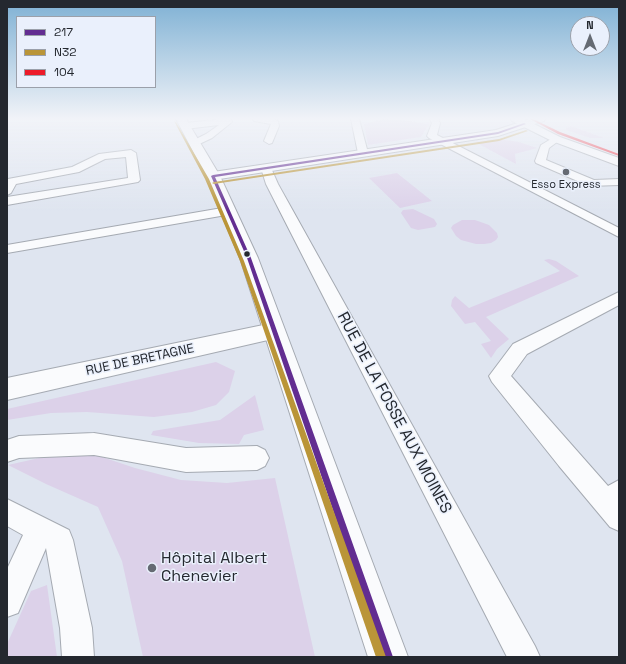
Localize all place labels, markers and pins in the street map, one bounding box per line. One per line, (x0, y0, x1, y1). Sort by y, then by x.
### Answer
marker: Esso Express (561, 167, 571, 177)
place label: Esso Express (531, 178, 601, 192)
unlabelled marker (242, 249, 252, 259)
place label: Hôpital Albert Chenevier (161, 549, 267, 587)
marker: Hôpital Albert Chenevier (146, 562, 158, 574)

